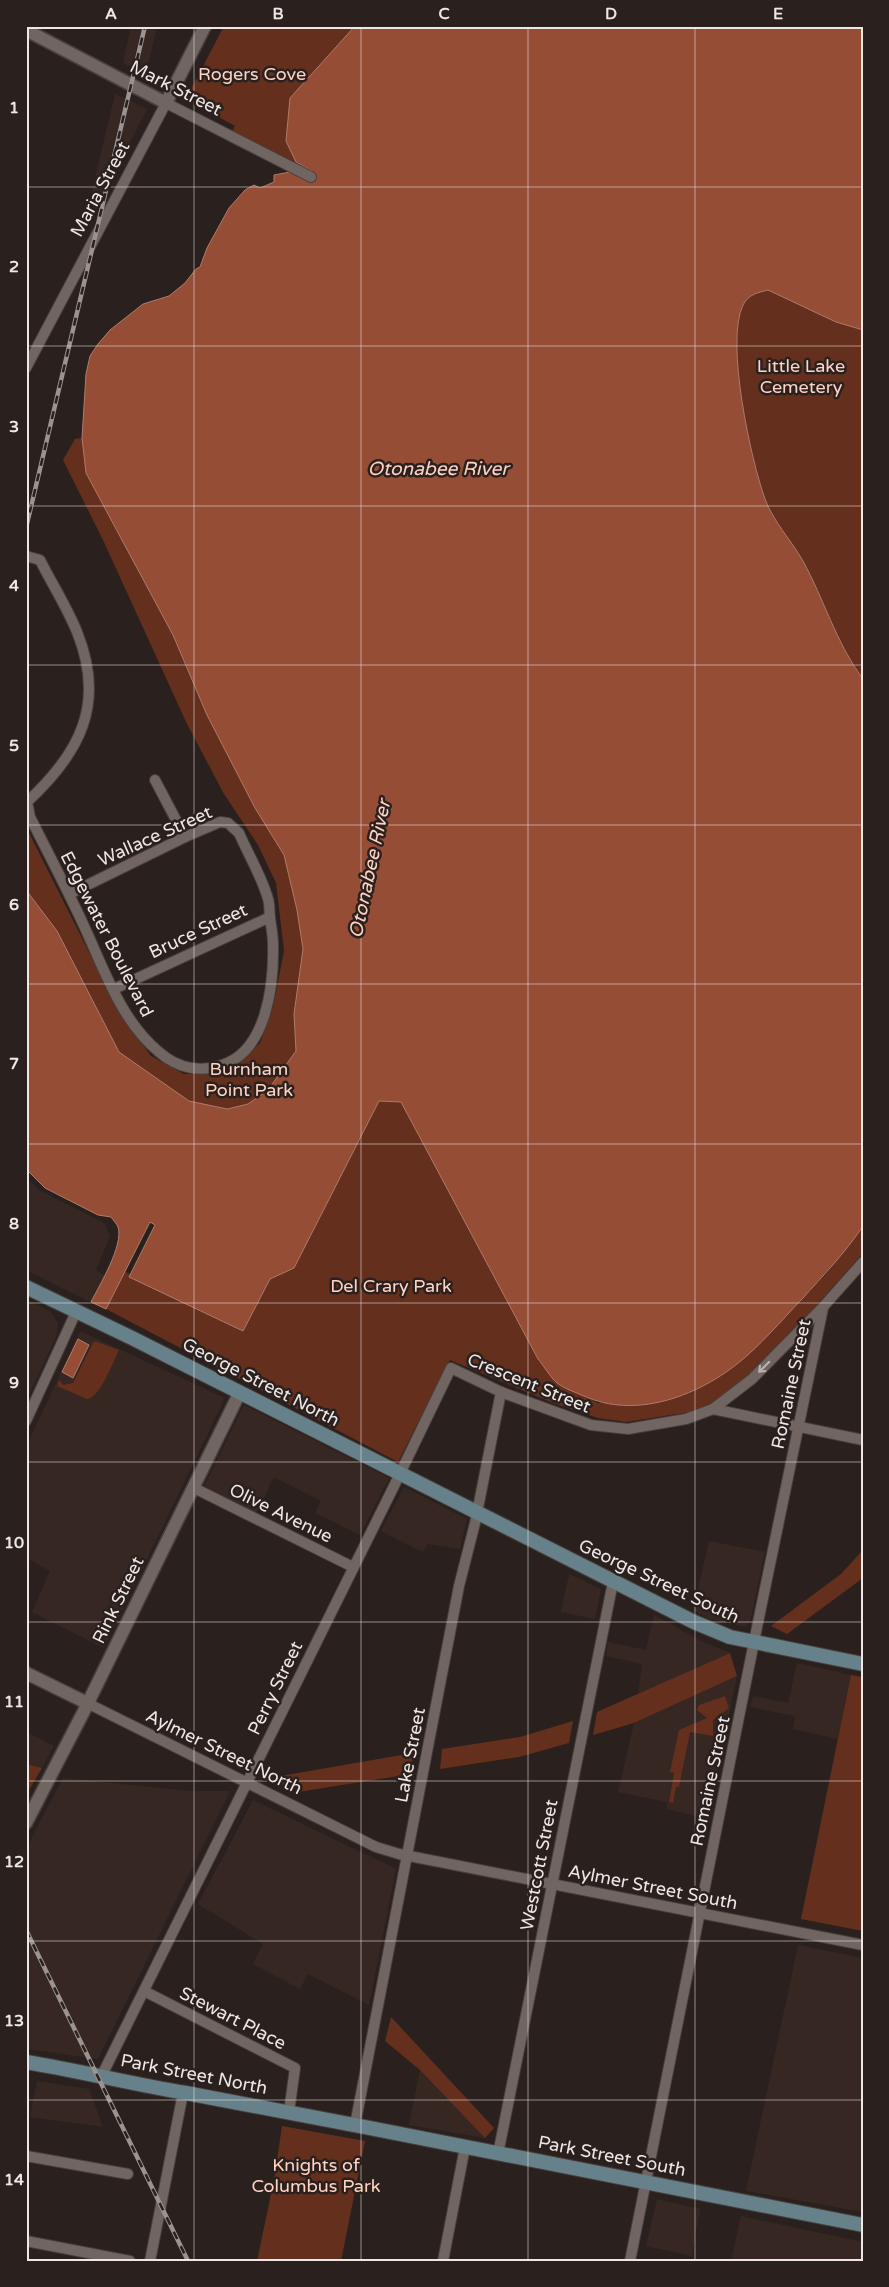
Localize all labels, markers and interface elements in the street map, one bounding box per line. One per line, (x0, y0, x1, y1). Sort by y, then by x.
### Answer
text: A (105, 4, 117, 24)
text: B (272, 4, 284, 24)
text: C (438, 4, 450, 24)
text: D (605, 4, 617, 24)
text: E (773, 4, 783, 24)
street label: Mark Street (126, 55, 226, 121)
park label: Rogers Cove (198, 63, 306, 85)
text: 1 (9, 98, 19, 118)
street label: Maria Street (66, 137, 134, 241)
text: 2 (9, 257, 19, 277)
park label: Little Lake Cemetery (757, 355, 845, 398)
text: 3 (9, 417, 19, 437)
water label: Otonabee River (367, 458, 511, 480)
text: 4 (9, 576, 19, 596)
text: 5 (9, 736, 19, 756)
water label: Otonabee River (345, 795, 396, 940)
street label: Wallace Street (95, 801, 216, 871)
street label: Edgewater Boulevard (56, 847, 158, 1021)
text: 6 (9, 895, 19, 915)
street label: Bruce Street (145, 899, 251, 963)
text: 7 (9, 1054, 19, 1074)
park label: Burnham Point Park (205, 1058, 293, 1101)
text: 8 (9, 1214, 19, 1234)
park label: Del Crary Park (330, 1275, 452, 1297)
street label: Romaine Street (767, 1317, 816, 1451)
street label: George Street North (179, 1333, 343, 1431)
street label: Crescent Street (464, 1348, 594, 1418)
one-way arrow (758, 1361, 770, 1373)
text: 9 (9, 1373, 19, 1393)
street label: Olive Avenue (226, 1479, 336, 1547)
text: 10 (4, 1533, 24, 1553)
street label: George Street South (575, 1534, 743, 1628)
street label: Rink Street (87, 1553, 149, 1647)
street label: Perry Street (243, 1637, 307, 1738)
text: 11 (4, 1692, 24, 1712)
street label: Aylmer Street North (142, 1705, 306, 1799)
street label: Lake Street (390, 1705, 430, 1804)
street label: Romaine Street (686, 1714, 735, 1848)
street label: Westcott Street (515, 1797, 563, 1932)
text: 12 (4, 1852, 24, 1872)
street label: Aylmer Street South (566, 1860, 740, 1914)
street label: Stewart Place (176, 1982, 290, 2054)
text: 13 (4, 2011, 24, 2031)
street label: Park Street North (119, 2049, 269, 2099)
street label: Park Street South (536, 2131, 688, 2181)
park label: Knights of Columbus Park (251, 2154, 381, 2197)
text: 14 (4, 2170, 24, 2190)

